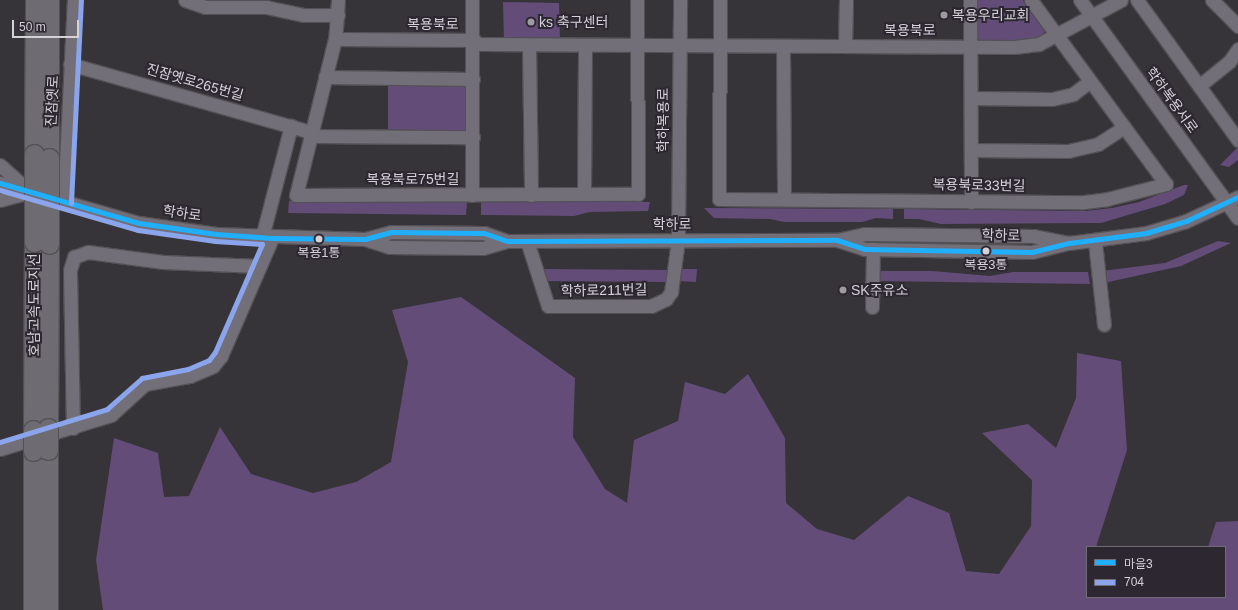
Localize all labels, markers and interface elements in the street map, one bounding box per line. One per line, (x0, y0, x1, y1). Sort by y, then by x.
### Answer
place label: 복용우리교회 (952, 7, 1029, 23)
marker: 복용우리교회 (939, 10, 949, 20)
scale bar (14, 12, 81, 38)
place label: ks 축구센터 (539, 14, 608, 30)
street label: 복용북로 (407, 16, 459, 32)
marker: ks 축구센터 (526, 17, 536, 27)
text: 50 m (19, 20, 46, 34)
street label: 복용북로 (884, 22, 936, 38)
street label: 진잠옛로265번길 (144, 60, 246, 104)
street label: 학하복용서로 (1142, 64, 1202, 136)
street label: 진잠옛로 (42, 75, 62, 127)
street label: 학하복용로 (655, 88, 671, 152)
street label: 복용북로75번길 (367, 171, 459, 187)
street label: 복용북로33번길 (932, 176, 1026, 194)
street label: 학하로 (162, 202, 202, 224)
street label: 학하로 (653, 216, 691, 232)
street label: 학하로 (982, 226, 1020, 244)
marker: 복용1통 (314, 234, 324, 244)
place label: 복용1통 (297, 245, 341, 261)
marker: 복용3통 (981, 246, 991, 256)
street label: 호남고속도로지선 (26, 253, 42, 357)
place label: 복용3통 (964, 257, 1008, 273)
street label: 학하로211번길 (561, 281, 647, 299)
place label: SK주유소 (851, 282, 908, 298)
marker: SK주유소 (838, 285, 848, 295)
legend (1086, 546, 1226, 598)
text: 마을3 (1124, 557, 1153, 571)
text: 704 (1124, 575, 1144, 589)

